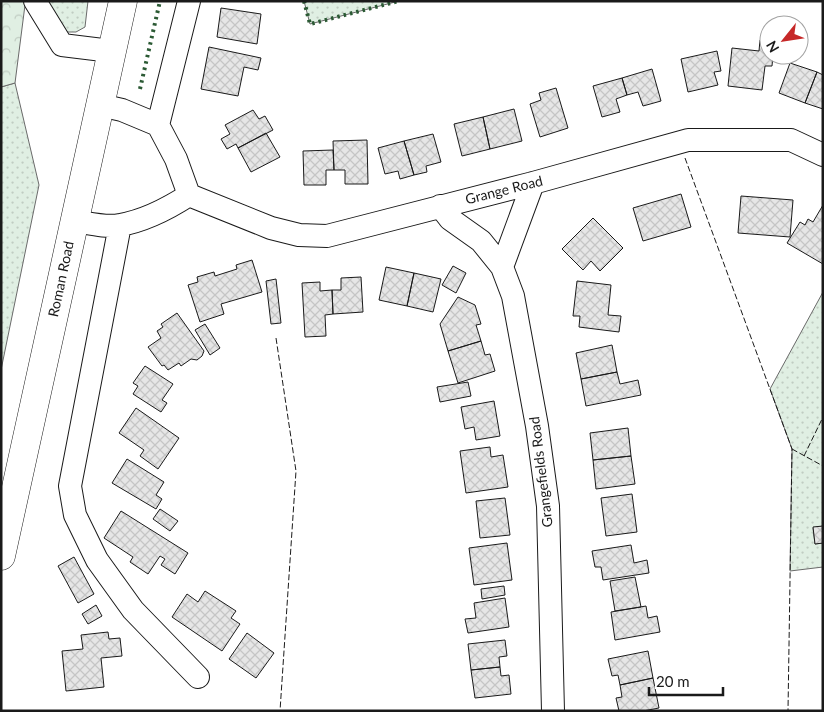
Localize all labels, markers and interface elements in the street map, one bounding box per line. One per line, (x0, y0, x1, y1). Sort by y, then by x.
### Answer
north arrow (759, 15, 809, 65)
text: N (762, 38, 782, 56)
street label: Grange Road (463, 172, 544, 207)
street label: Roman Road (44, 239, 77, 318)
street label: Grangefields Road (525, 416, 556, 528)
scale bar (649, 664, 723, 696)
text: 20 m (656, 672, 690, 690)

